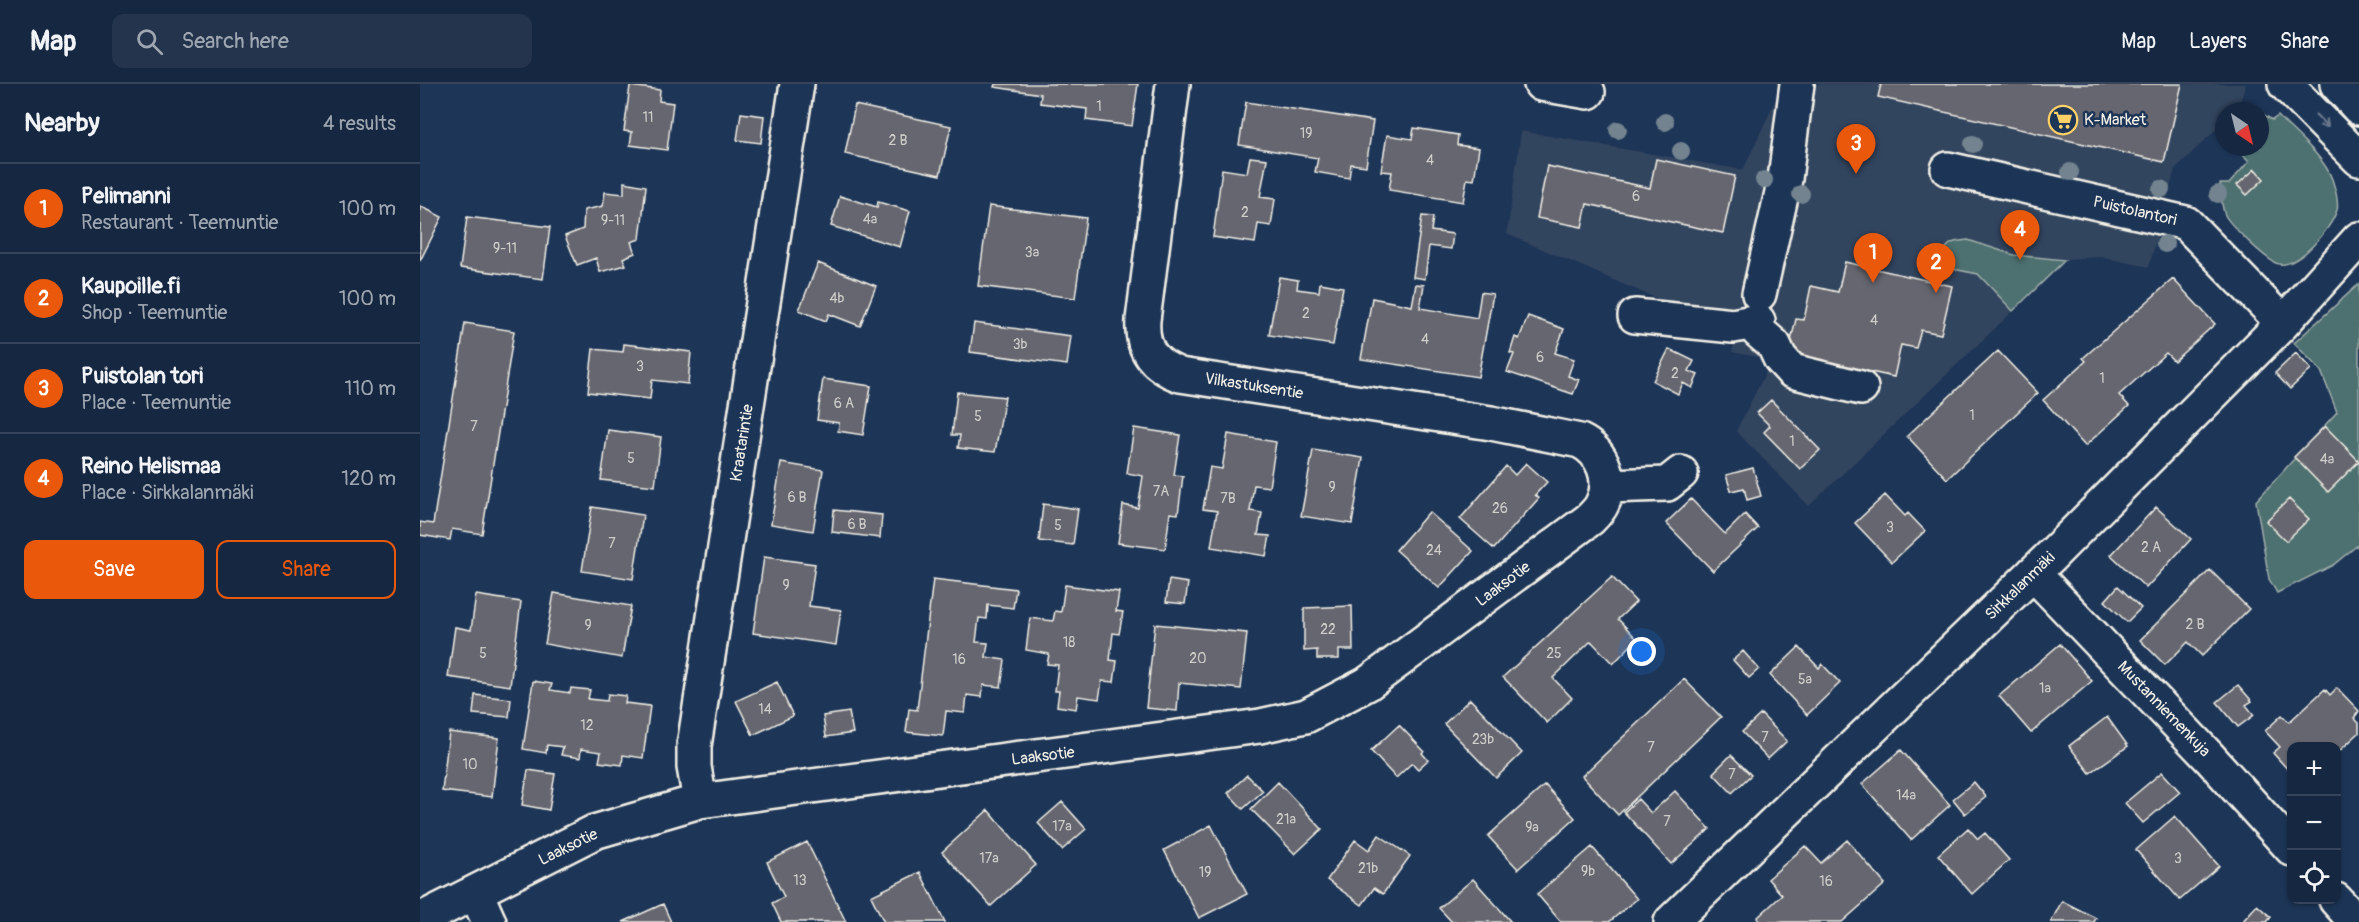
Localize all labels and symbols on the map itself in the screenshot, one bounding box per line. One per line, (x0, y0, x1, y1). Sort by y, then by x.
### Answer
house number: 1 (1096, 98, 1102, 115)
north arrow (2215, 102, 2269, 156)
supermarket icon: K-Market (2047, 104, 2079, 136)
house number: 11 (643, 109, 653, 126)
place label: K-Market (2084, 110, 2147, 130)
one-way arrow (2315, 114, 2329, 129)
pin: 3 (1836, 124, 1876, 174)
house number: 19 (1300, 125, 1312, 142)
house number: 2 B (889, 132, 907, 149)
house number: 4 (1426, 152, 1434, 169)
house number: 6 (1632, 188, 1640, 205)
street label: Puistolantori (2091, 192, 2179, 230)
house number: 2 (1241, 204, 1249, 221)
pin: 4 (2000, 210, 2040, 260)
house number: 4a (863, 211, 877, 228)
house number: 9-11 (601, 212, 625, 229)
pin: 1 (1854, 234, 1892, 283)
house number: 9-11 (493, 240, 517, 257)
house number: 3a (1025, 244, 1039, 261)
pin: 2 (1916, 244, 1956, 293)
house number: 4b (830, 290, 845, 307)
house number: 2 (1302, 305, 1310, 322)
house number: 4 (1870, 312, 1878, 329)
house number: 4 (1421, 331, 1429, 348)
house number: 3b (1013, 336, 1027, 353)
house number: 6 (1536, 349, 1544, 366)
house number: 3 (636, 358, 644, 375)
house number: 2 (1671, 365, 1679, 382)
street label: Vilkastuksentie (1203, 368, 1305, 404)
house number: 1 (2099, 370, 2105, 387)
house number: 6 A (834, 395, 854, 412)
street label: Kraatarintie (726, 403, 758, 483)
house number: 1 (1969, 407, 1975, 424)
house number: 5 (974, 408, 982, 425)
house number: 7 (470, 418, 478, 435)
house number: 1 (1789, 433, 1795, 450)
house number: 5 (627, 450, 635, 467)
house number: 4a (2320, 451, 2334, 468)
house number: 9 (1328, 479, 1336, 496)
house number: 7A (1153, 483, 1169, 500)
house number: 6 B (787, 489, 807, 506)
house number: 7B (1220, 490, 1236, 507)
house number: 26 (1492, 500, 1508, 517)
house number: 6 B (847, 516, 867, 533)
house number: 5 (1054, 517, 1062, 534)
house number: 3 (1886, 519, 1894, 536)
house number: 7 (608, 535, 616, 552)
house number: 2 A (2141, 539, 2161, 556)
house number: 24 (1426, 542, 1442, 559)
street label: Sirkkalanmäki (1981, 547, 2059, 624)
street label: Laaksotie (1472, 557, 1534, 611)
house number: 9 (782, 577, 790, 594)
house number: 2 B (2186, 616, 2204, 633)
house number: 9 (584, 617, 592, 634)
house number: 22 (1320, 621, 1336, 638)
house number: 18 (1063, 634, 1075, 651)
your location (1627, 637, 1656, 666)
house number: 5 (479, 645, 487, 662)
house number: 25 (1546, 645, 1562, 662)
house number: 20 (1189, 650, 1207, 667)
house number: 16 (952, 651, 966, 668)
street label: Mustanniemenkuja (2113, 657, 2215, 761)
house number: 5a (1798, 671, 1812, 688)
house number: 1a (2039, 680, 2051, 697)
house number: 14 (758, 701, 772, 718)
house number: 12 (580, 717, 594, 734)
house number: 7 (1761, 729, 1769, 746)
house number: 23b (1472, 731, 1494, 748)
house number: 7 (1647, 739, 1655, 756)
street label: Laaksotie (1010, 742, 1076, 770)
house number: 10 (462, 756, 478, 773)
house number: 7 (1728, 766, 1736, 783)
house number: 14a (1896, 787, 1916, 804)
house number: 21a (1276, 811, 1296, 828)
house number: 7 (1663, 813, 1671, 830)
house number: 17a (1052, 818, 1072, 835)
house number: 9a (1525, 819, 1539, 836)
street label: Laaksotie (535, 824, 601, 870)
house number: 17a (979, 850, 999, 867)
house number: 3 (2174, 850, 2182, 867)
house number: 21b (1358, 860, 1378, 877)
house number: 9b (1581, 863, 1595, 880)
house number: 19 (1199, 864, 1211, 881)
house number: 13 (793, 872, 807, 889)
house number: 16 (1819, 873, 1833, 890)

